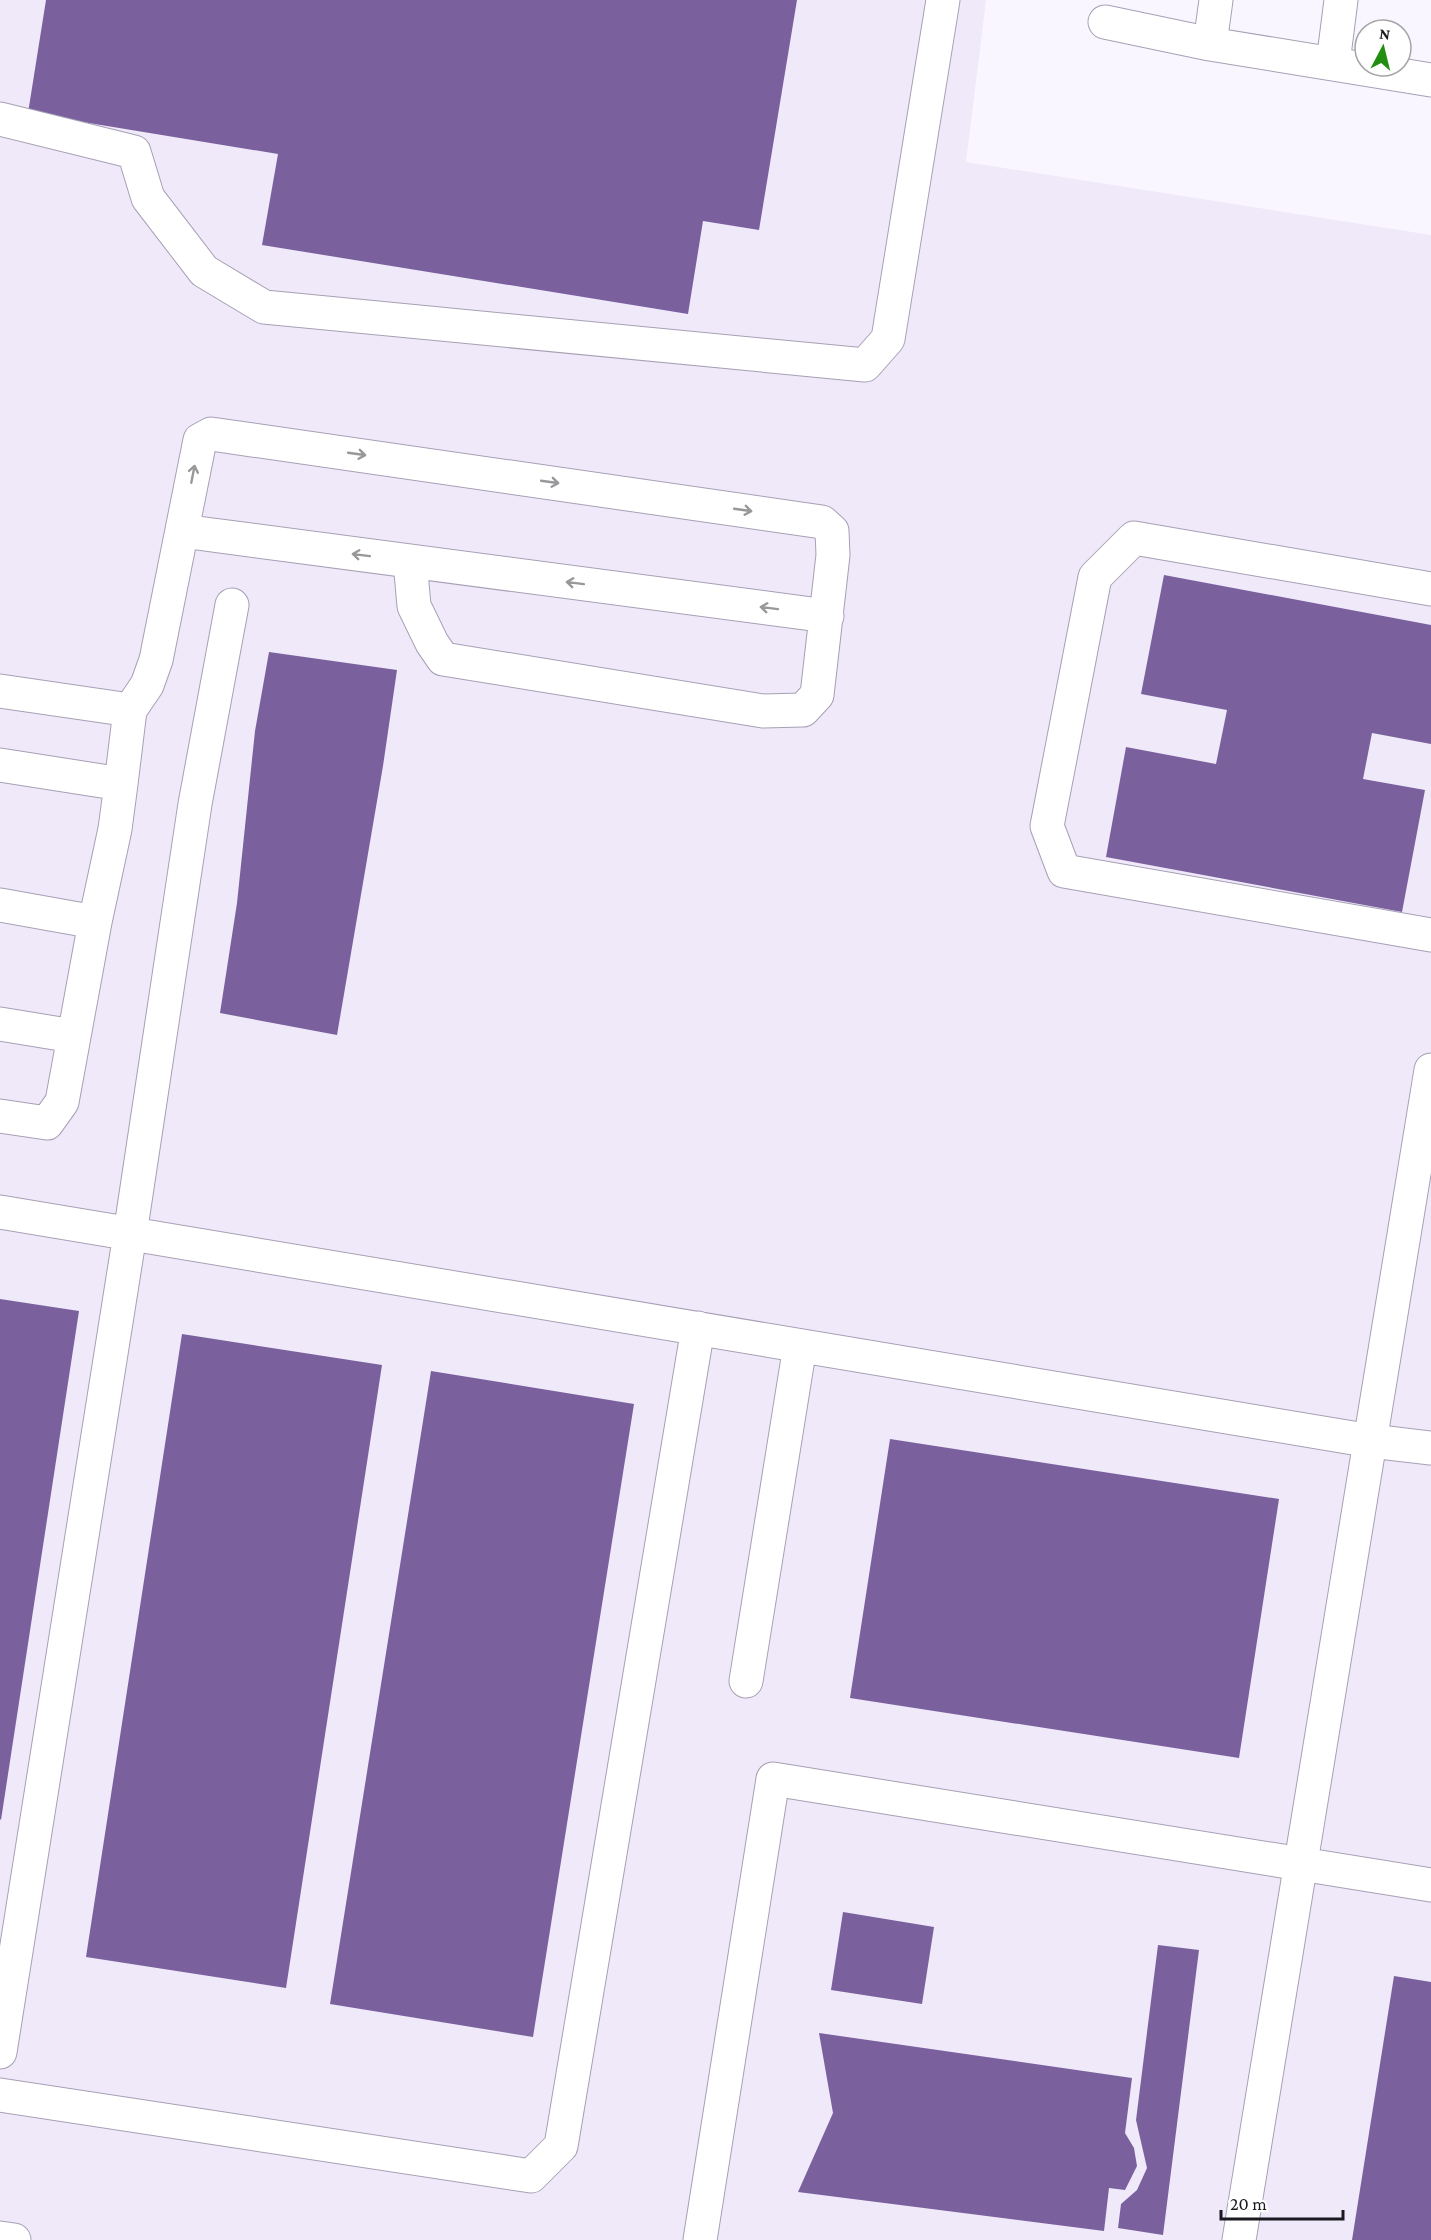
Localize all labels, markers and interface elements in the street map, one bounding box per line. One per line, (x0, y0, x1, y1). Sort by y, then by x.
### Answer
north arrow (1353, 18, 1413, 78)
text: N (1378, 25, 1391, 43)
one-way arrow (347, 449, 367, 460)
one-way arrow (188, 465, 199, 484)
one-way arrow (540, 477, 560, 488)
one-way arrow (733, 505, 753, 516)
one-way arrow (352, 549, 371, 560)
one-way arrow (566, 577, 586, 588)
one-way arrow (759, 603, 779, 614)
scale bar (1221, 2183, 1342, 2221)
text: 20 m (1230, 2194, 1267, 2214)

